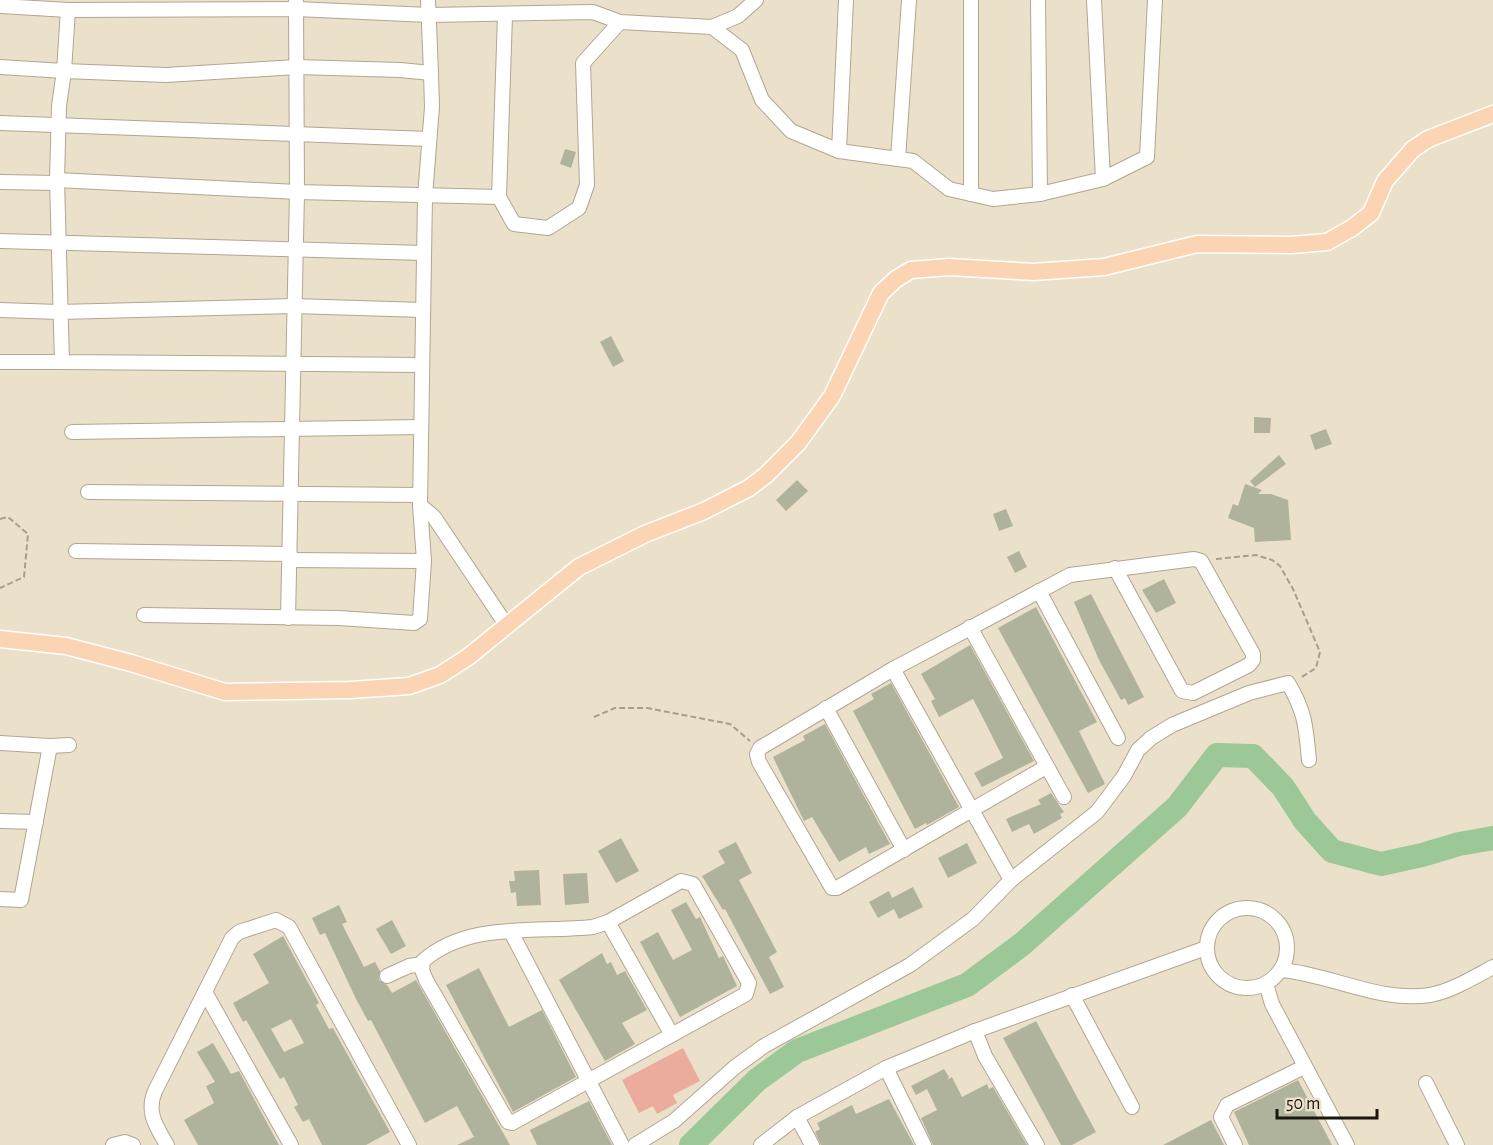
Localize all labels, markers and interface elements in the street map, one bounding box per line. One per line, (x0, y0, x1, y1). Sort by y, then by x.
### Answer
scale bar (1277, 1082, 1378, 1120)
text: 50 m (1286, 1095, 1320, 1113)

